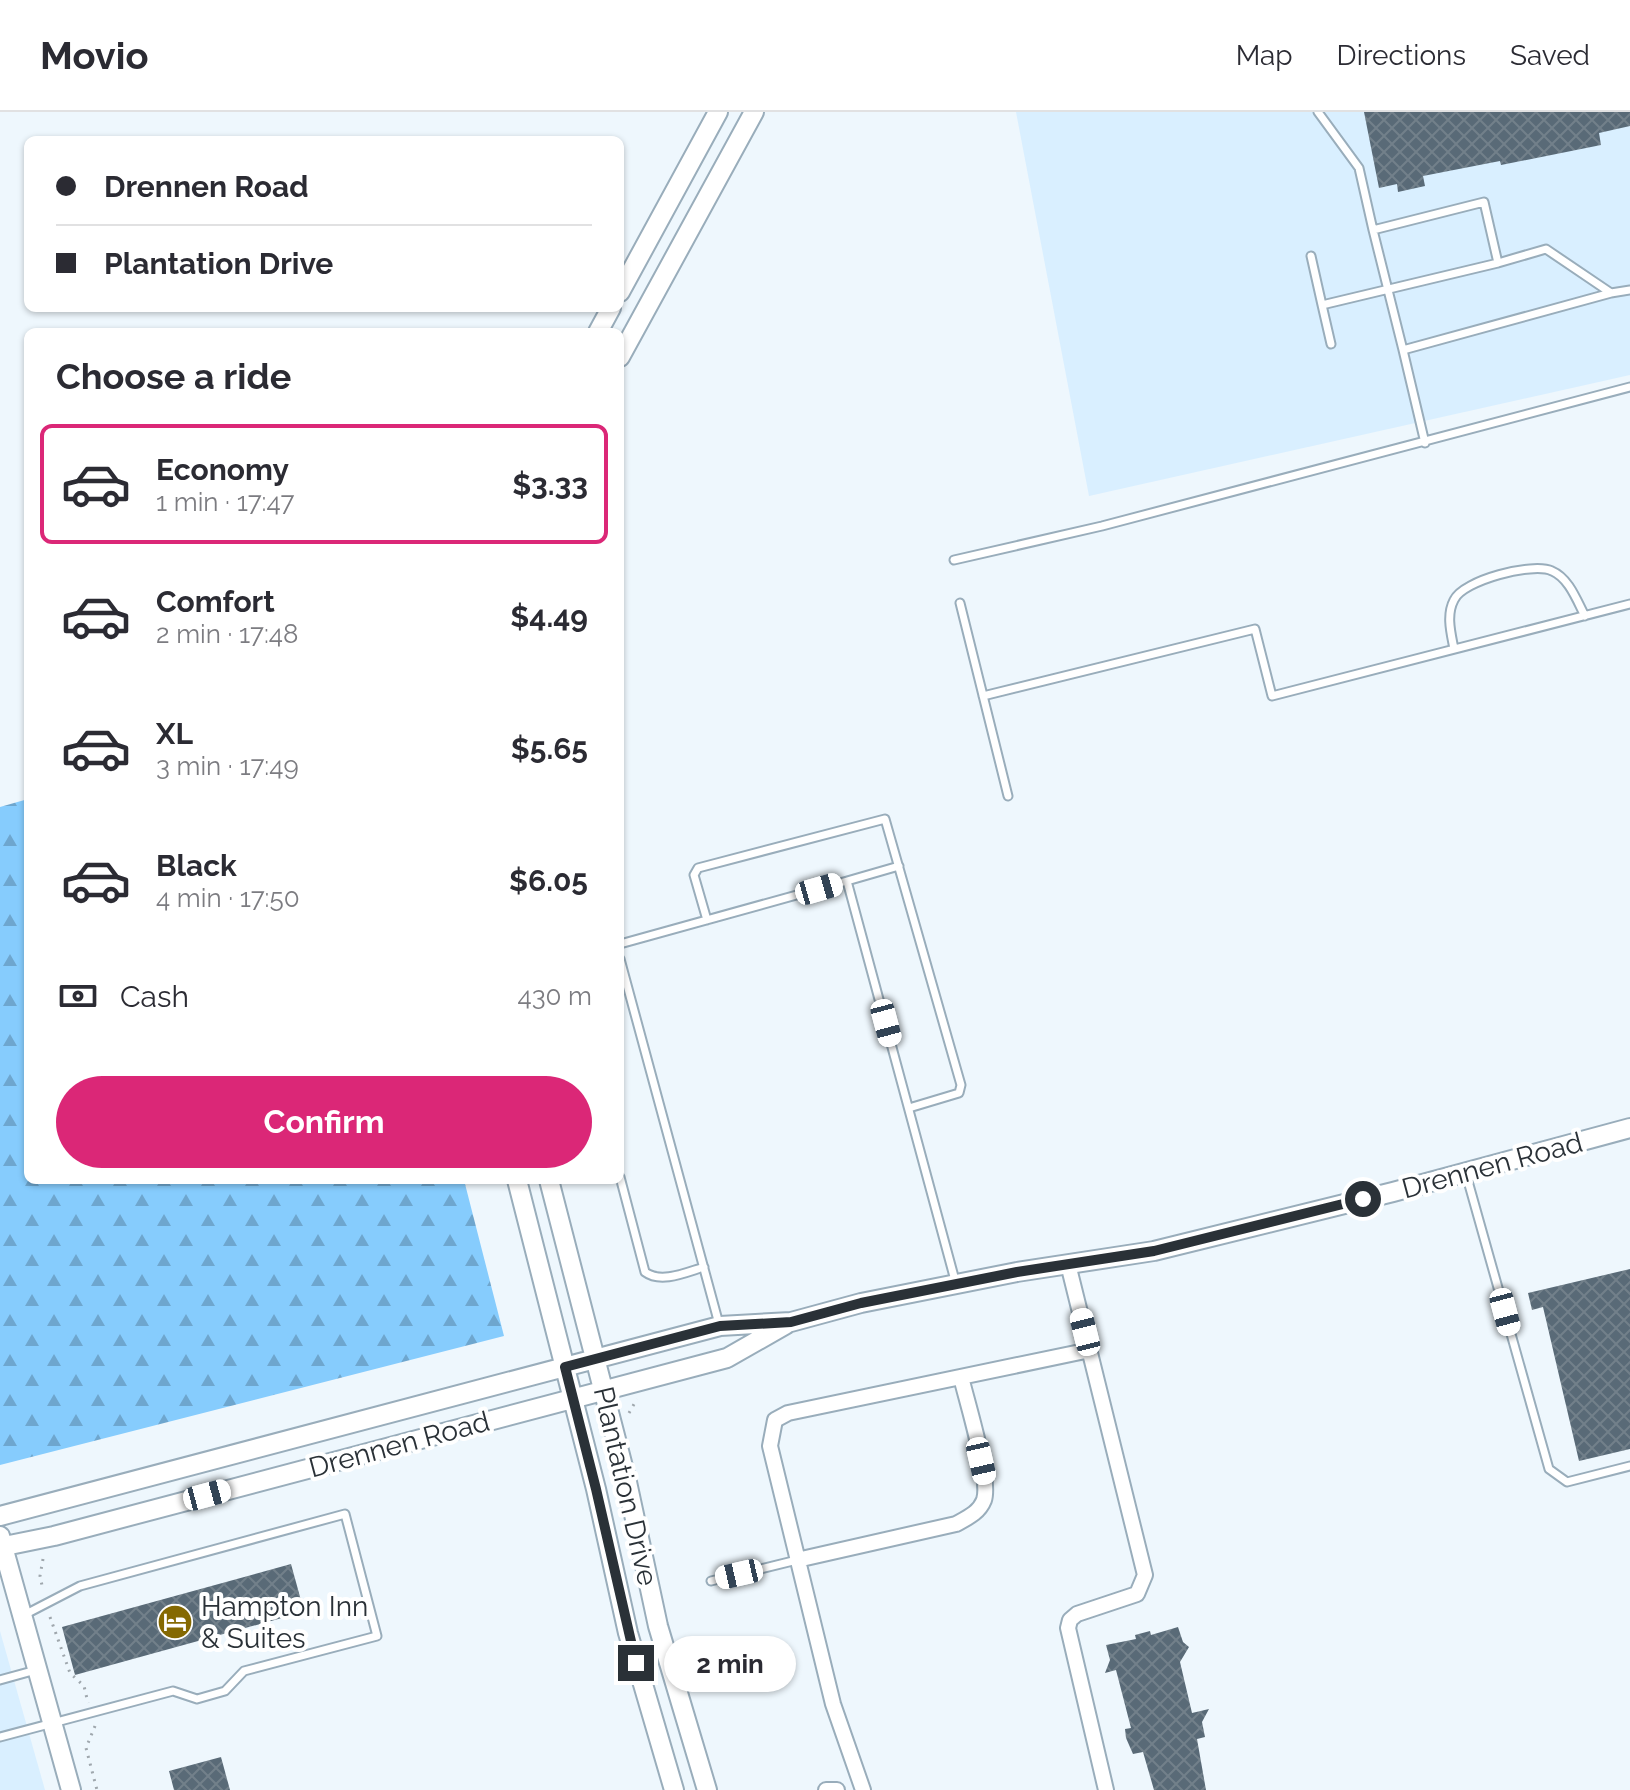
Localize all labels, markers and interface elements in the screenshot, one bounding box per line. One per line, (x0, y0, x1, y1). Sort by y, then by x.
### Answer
text: Movio (40, 33, 149, 78)
text: Map (1236, 39, 1293, 72)
text: Directions (1337, 39, 1466, 72)
text: Saved (1510, 39, 1590, 72)
text: Drennen Road (104, 169, 309, 204)
text: Plantation Drive (104, 246, 333, 281)
text: Choose a ride (56, 355, 291, 397)
icon: car (60, 448, 132, 520)
text: Economy (156, 452, 289, 487)
text: $3.33 (512, 467, 588, 502)
text: 1 min · 17:47 (156, 487, 294, 517)
icon: car (60, 580, 132, 652)
text: Comfort (156, 584, 275, 619)
text: $4.49 (510, 599, 588, 634)
text: 2 min · 17:48 (156, 619, 298, 649)
icon: car (60, 712, 132, 784)
text: XL (156, 716, 193, 751)
text: $5.65 (511, 731, 588, 766)
text: 3 min · 17:49 (156, 751, 299, 781)
icon: car (60, 844, 132, 916)
text: Black (156, 848, 237, 883)
text: $6.05 (509, 863, 588, 898)
car (793, 871, 845, 907)
text: 4 min · 17:50 (156, 883, 300, 913)
icon: cash (56, 974, 100, 1018)
text: Cash (120, 979, 189, 1014)
text: 430 m (517, 981, 592, 1011)
car (868, 997, 904, 1049)
button: Confirm (56, 1076, 592, 1168)
street label: Drennen Road (1398, 1126, 1586, 1205)
route start (1345, 1181, 1381, 1217)
car (1487, 1286, 1523, 1338)
car (1068, 1306, 1102, 1358)
street label: Plantation Drive (587, 1383, 664, 1589)
street label: Drennen Road (305, 1405, 493, 1484)
car (964, 1435, 998, 1487)
car (181, 1477, 233, 1513)
car (713, 1557, 765, 1591)
place label: Hampton Inn & Suites (201, 1590, 368, 1655)
hotel icon: Hampton Inn & Suites (156, 1603, 194, 1641)
callout: 2 min (664, 1635, 796, 1691)
route end (618, 1645, 654, 1681)
text: 2 min (696, 1649, 764, 1679)

